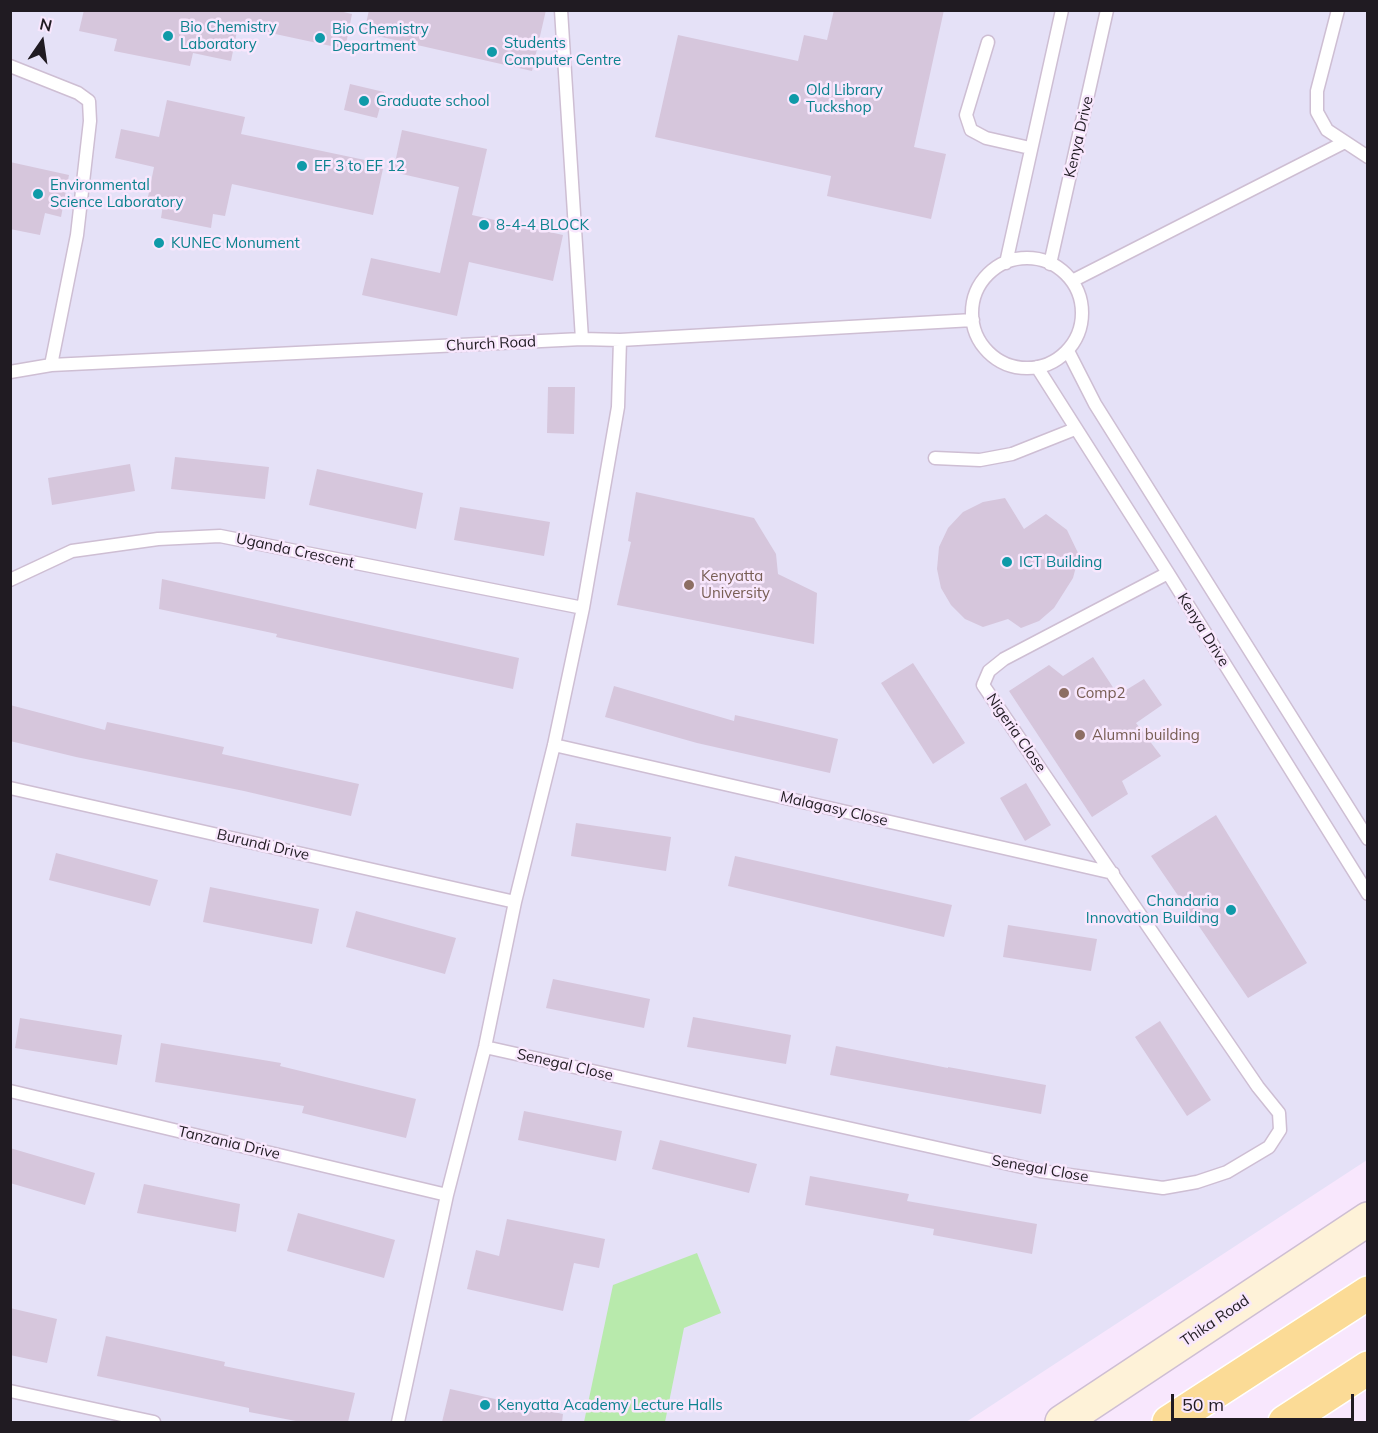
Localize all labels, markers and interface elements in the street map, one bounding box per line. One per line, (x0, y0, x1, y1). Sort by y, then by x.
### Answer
north arrow (12, 12, 72, 72)
text: N (38, 13, 54, 36)
place label: Bio Chemistry Laboratory (180, 18, 277, 53)
place label: Bio Chemistry Department (332, 20, 429, 55)
marker: Bio Chemistry Laboratory (161, 29, 175, 43)
marker: Bio Chemistry Department (313, 31, 327, 45)
place label: Students Computer Centre (504, 34, 621, 69)
marker: Students Computer Centre (485, 45, 499, 59)
place label: Old Library Tuckshop (806, 81, 883, 116)
place label: Graduate school (376, 92, 490, 110)
marker: Old Library Tuckshop (787, 92, 801, 106)
marker: Graduate school (357, 94, 371, 108)
street label: Kenya Drive (1061, 94, 1097, 180)
place label: EF 3 to EF 12 (314, 157, 405, 175)
marker: EF 3 to EF 12 (295, 159, 309, 173)
place label: Environmental Science Laboratory (50, 176, 183, 211)
marker: Environmental Science Laboratory (31, 187, 45, 201)
place label: 8-4-4 BLOCK (496, 216, 589, 234)
marker: 8-4-4 BLOCK (477, 218, 491, 232)
place label: KUNEC Monument (171, 234, 300, 252)
marker: KUNEC Monument (152, 236, 166, 250)
street label: Church Road (446, 333, 536, 355)
street label: Uganda Crescent (234, 530, 356, 572)
place label: ICT Building (1019, 553, 1102, 571)
marker: ICT Building (1000, 555, 1014, 569)
place label: Kenyatta University (701, 567, 770, 602)
marker: Kenyatta University (682, 578, 696, 592)
street label: Kenya Drive (1173, 590, 1233, 670)
place label: Comp2 (1076, 684, 1125, 702)
marker: Comp2 (1057, 686, 1071, 700)
street label: Nigeria Close (982, 690, 1050, 776)
place label: Alumni building (1092, 726, 1200, 744)
marker: Alumni building (1073, 728, 1087, 742)
street label: Malagasy Close (779, 788, 889, 830)
street label: Burundi Drive (215, 826, 311, 864)
place label: Chandaria Innovation Building (1086, 892, 1219, 927)
marker: Chandaria Innovation Building (1224, 903, 1238, 917)
street label: Senegal Close (515, 1045, 615, 1085)
street label: Tanzania Drive (176, 1123, 282, 1163)
street label: Senegal Close (990, 1152, 1090, 1186)
street label: Thika Road (1177, 1292, 1253, 1350)
scale bar (1174, 1382, 1357, 1420)
text: 50 m (1182, 1393, 1224, 1416)
place label: Kenyatta Academy Lecture Halls (497, 1396, 723, 1414)
marker: Kenyatta Academy Lecture Halls (478, 1398, 492, 1412)

